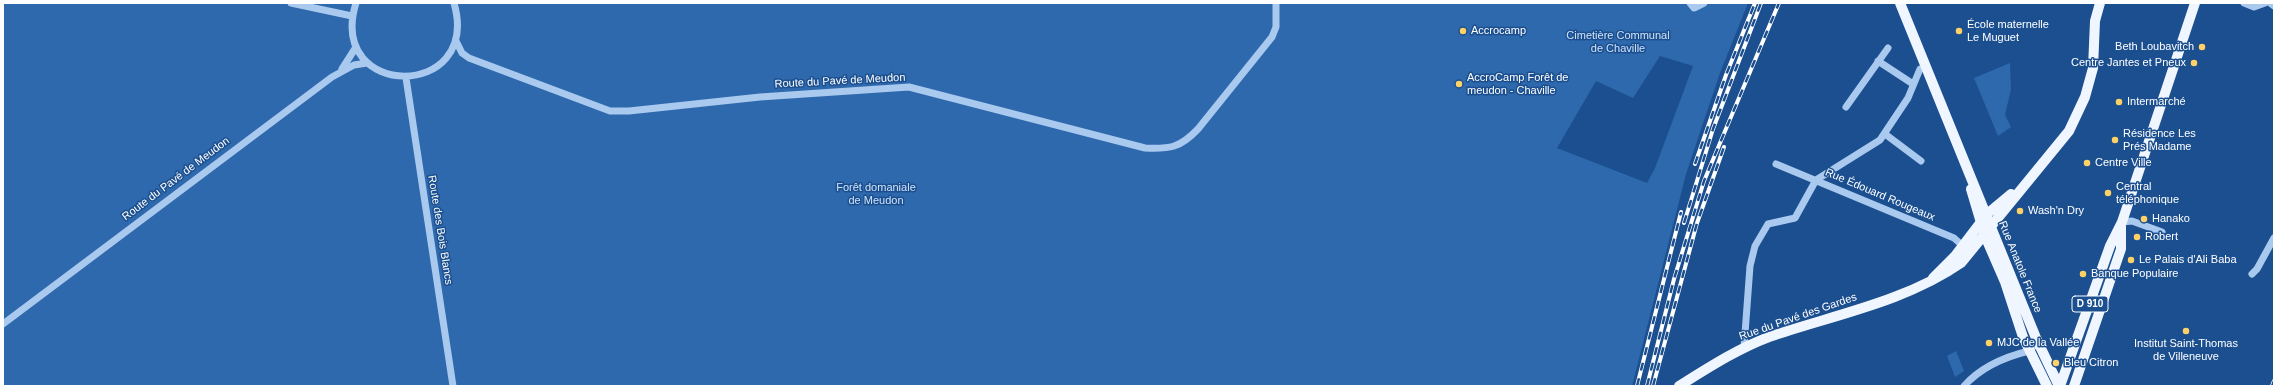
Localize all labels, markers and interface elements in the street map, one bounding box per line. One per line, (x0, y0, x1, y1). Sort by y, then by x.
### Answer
place label: École maternelle Le Muguet (1967, 18, 2049, 44)
place label: Accrocamp (1471, 24, 1526, 38)
marker: Accrocamp (1458, 26, 1468, 36)
marker: École maternelle Le Muguet (1954, 26, 1964, 36)
park label: Cimetière Communal de Chaville (1566, 29, 1670, 55)
place label: Beth Loubavitch (2115, 40, 2194, 54)
marker: Beth Loubavitch (2197, 42, 2207, 52)
place label: Centre Jantes et Pneux (2071, 56, 2186, 70)
marker: Centre Jantes et Pneux (2189, 58, 2199, 68)
street label: Route du Pavé de Meudon (774, 71, 906, 91)
place label: AccroCamp Forêt de meudon - Chaville (1467, 71, 1568, 97)
marker: AccroCamp Forêt de meudon - Chaville (1454, 79, 1464, 89)
place label: Intermarché (2127, 95, 2186, 109)
marker: Intermarché (2114, 97, 2124, 107)
place label: Résidence Les Prés Madame (2123, 127, 2196, 153)
street label: Route du Pavé de Meudon (120, 134, 232, 224)
marker: Résidence Les Prés Madame (2110, 135, 2120, 145)
place label: Centre Ville (2095, 156, 2152, 170)
marker: Centre Ville (2082, 158, 2092, 168)
street label: Rue Édouard Rougeaux (1823, 166, 1937, 224)
street label: Route des Bois Blancs (425, 174, 455, 286)
place label: Central téléphonique (2116, 180, 2179, 206)
park label: Forêt domaniale de Meudon (836, 181, 916, 207)
marker: Central téléphonique (2103, 188, 2113, 198)
place label: Wash'n Dry (2028, 204, 2084, 218)
marker: Wash'n Dry (2015, 206, 2025, 216)
place label: Hanako (2152, 212, 2190, 226)
marker: Hanako (2139, 214, 2149, 224)
street label: Rue Anatole France (1996, 219, 2044, 315)
place label: Robert (2145, 230, 2178, 244)
marker: Robert (2132, 232, 2142, 242)
place label: Le Palais d'Ali Baba (2139, 253, 2236, 267)
marker: Le Palais d'Ali Baba (2126, 255, 2136, 265)
place label: Banque Populaire (2091, 267, 2178, 281)
marker: Banque Populaire (2078, 269, 2088, 279)
street label: Rue du Pavé des Gardes (1737, 291, 1859, 343)
road number: D 910 (2072, 296, 2108, 312)
marker: Institut Saint-Thomas de Villeneuve (2181, 326, 2191, 336)
place label: MJC de la Vallée (1997, 336, 2079, 350)
place label: Institut Saint-Thomas de Villeneuve (2134, 337, 2238, 363)
marker: MJC de la Vallée (1984, 338, 1994, 348)
place label: Bleu Citron (2064, 356, 2118, 370)
marker: Bleu Citron (2051, 358, 2061, 368)

